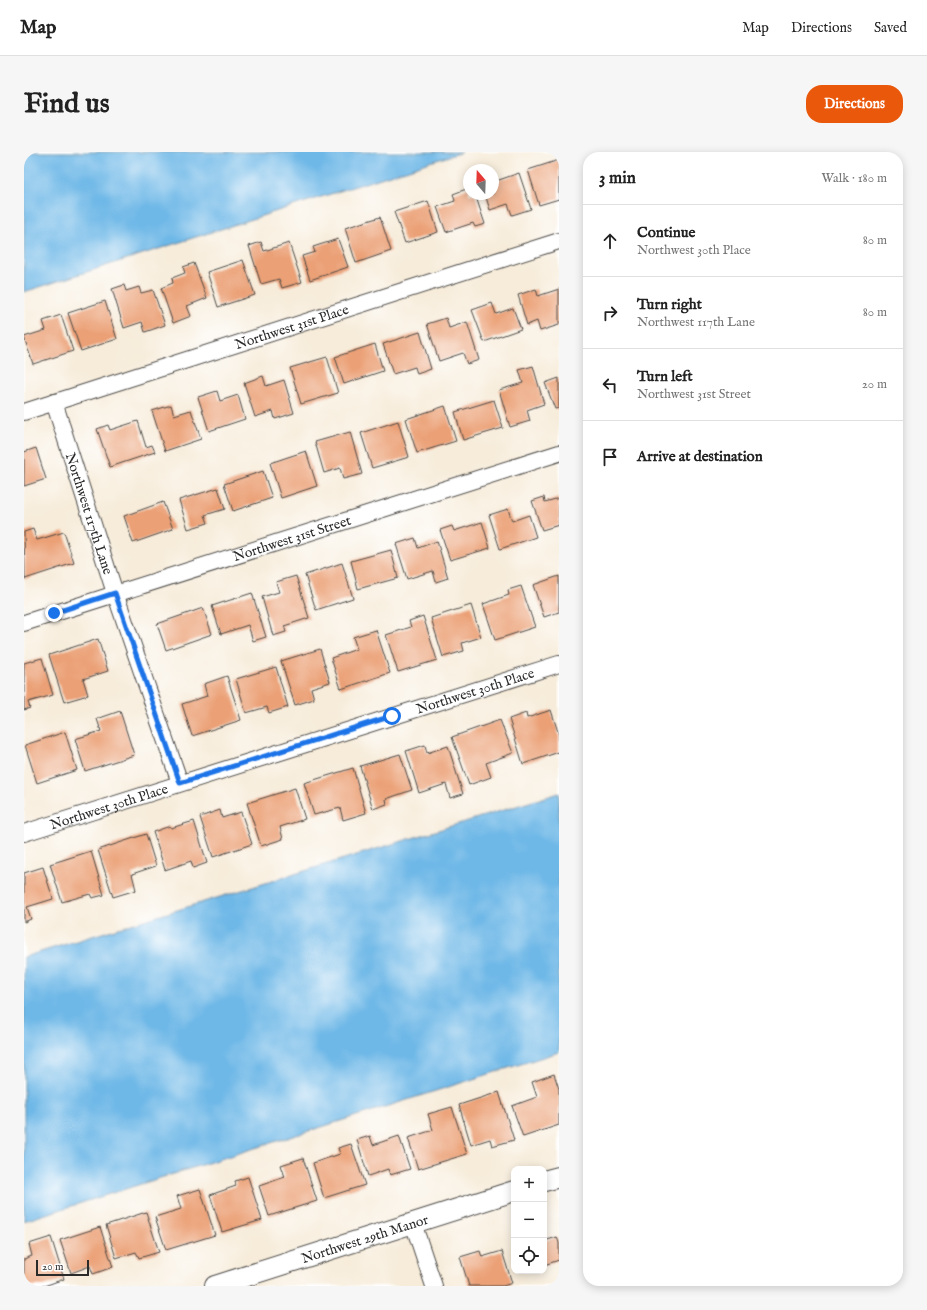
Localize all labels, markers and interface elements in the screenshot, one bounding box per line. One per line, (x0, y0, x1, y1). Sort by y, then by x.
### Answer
text: Map (20, 16, 56, 40)
text: Map (742, 19, 769, 37)
text: Directions (791, 19, 852, 37)
text: Saved (874, 19, 907, 37)
button: Directions (806, 85, 903, 123)
text: Find us (24, 87, 110, 122)
north arrow (463, 164, 499, 200)
text: 3 min (599, 168, 636, 189)
text: Walk · 180 m (822, 170, 887, 187)
text: Continue (637, 223, 695, 242)
icon: ahead (599, 230, 621, 252)
text: 80 m (863, 232, 887, 249)
text: Northwest 30th Place (637, 242, 751, 259)
text: Turn right (637, 295, 702, 314)
street label: Northwest 31st Place (233, 301, 352, 354)
icon: right (599, 302, 621, 324)
text: 80 m (863, 304, 887, 321)
text: Northwest 117th Lane (637, 314, 755, 331)
text: Turn left (637, 367, 693, 386)
icon: left (599, 374, 621, 396)
text: 20 m (862, 376, 887, 393)
text: Northwest 31st Street (637, 386, 751, 403)
icon: arrive (599, 446, 621, 468)
text: Arrive at destination (637, 447, 763, 466)
street label: Northwest 117th Lane (61, 451, 117, 578)
street label: Northwest 31st Street (231, 512, 354, 566)
route end (45, 604, 63, 622)
street label: Northwest 30th Place (414, 664, 537, 719)
route start (383, 707, 401, 725)
street label: Northwest 30th Place (48, 780, 171, 834)
map controls (511, 1166, 547, 1274)
button: + (511, 1166, 547, 1202)
button: − (511, 1202, 547, 1238)
street label: Northwest 29th Manor (299, 1211, 431, 1268)
button: locate (511, 1238, 547, 1274)
scale bar (36, 1258, 89, 1277)
text: 20 m (42, 1260, 63, 1274)

